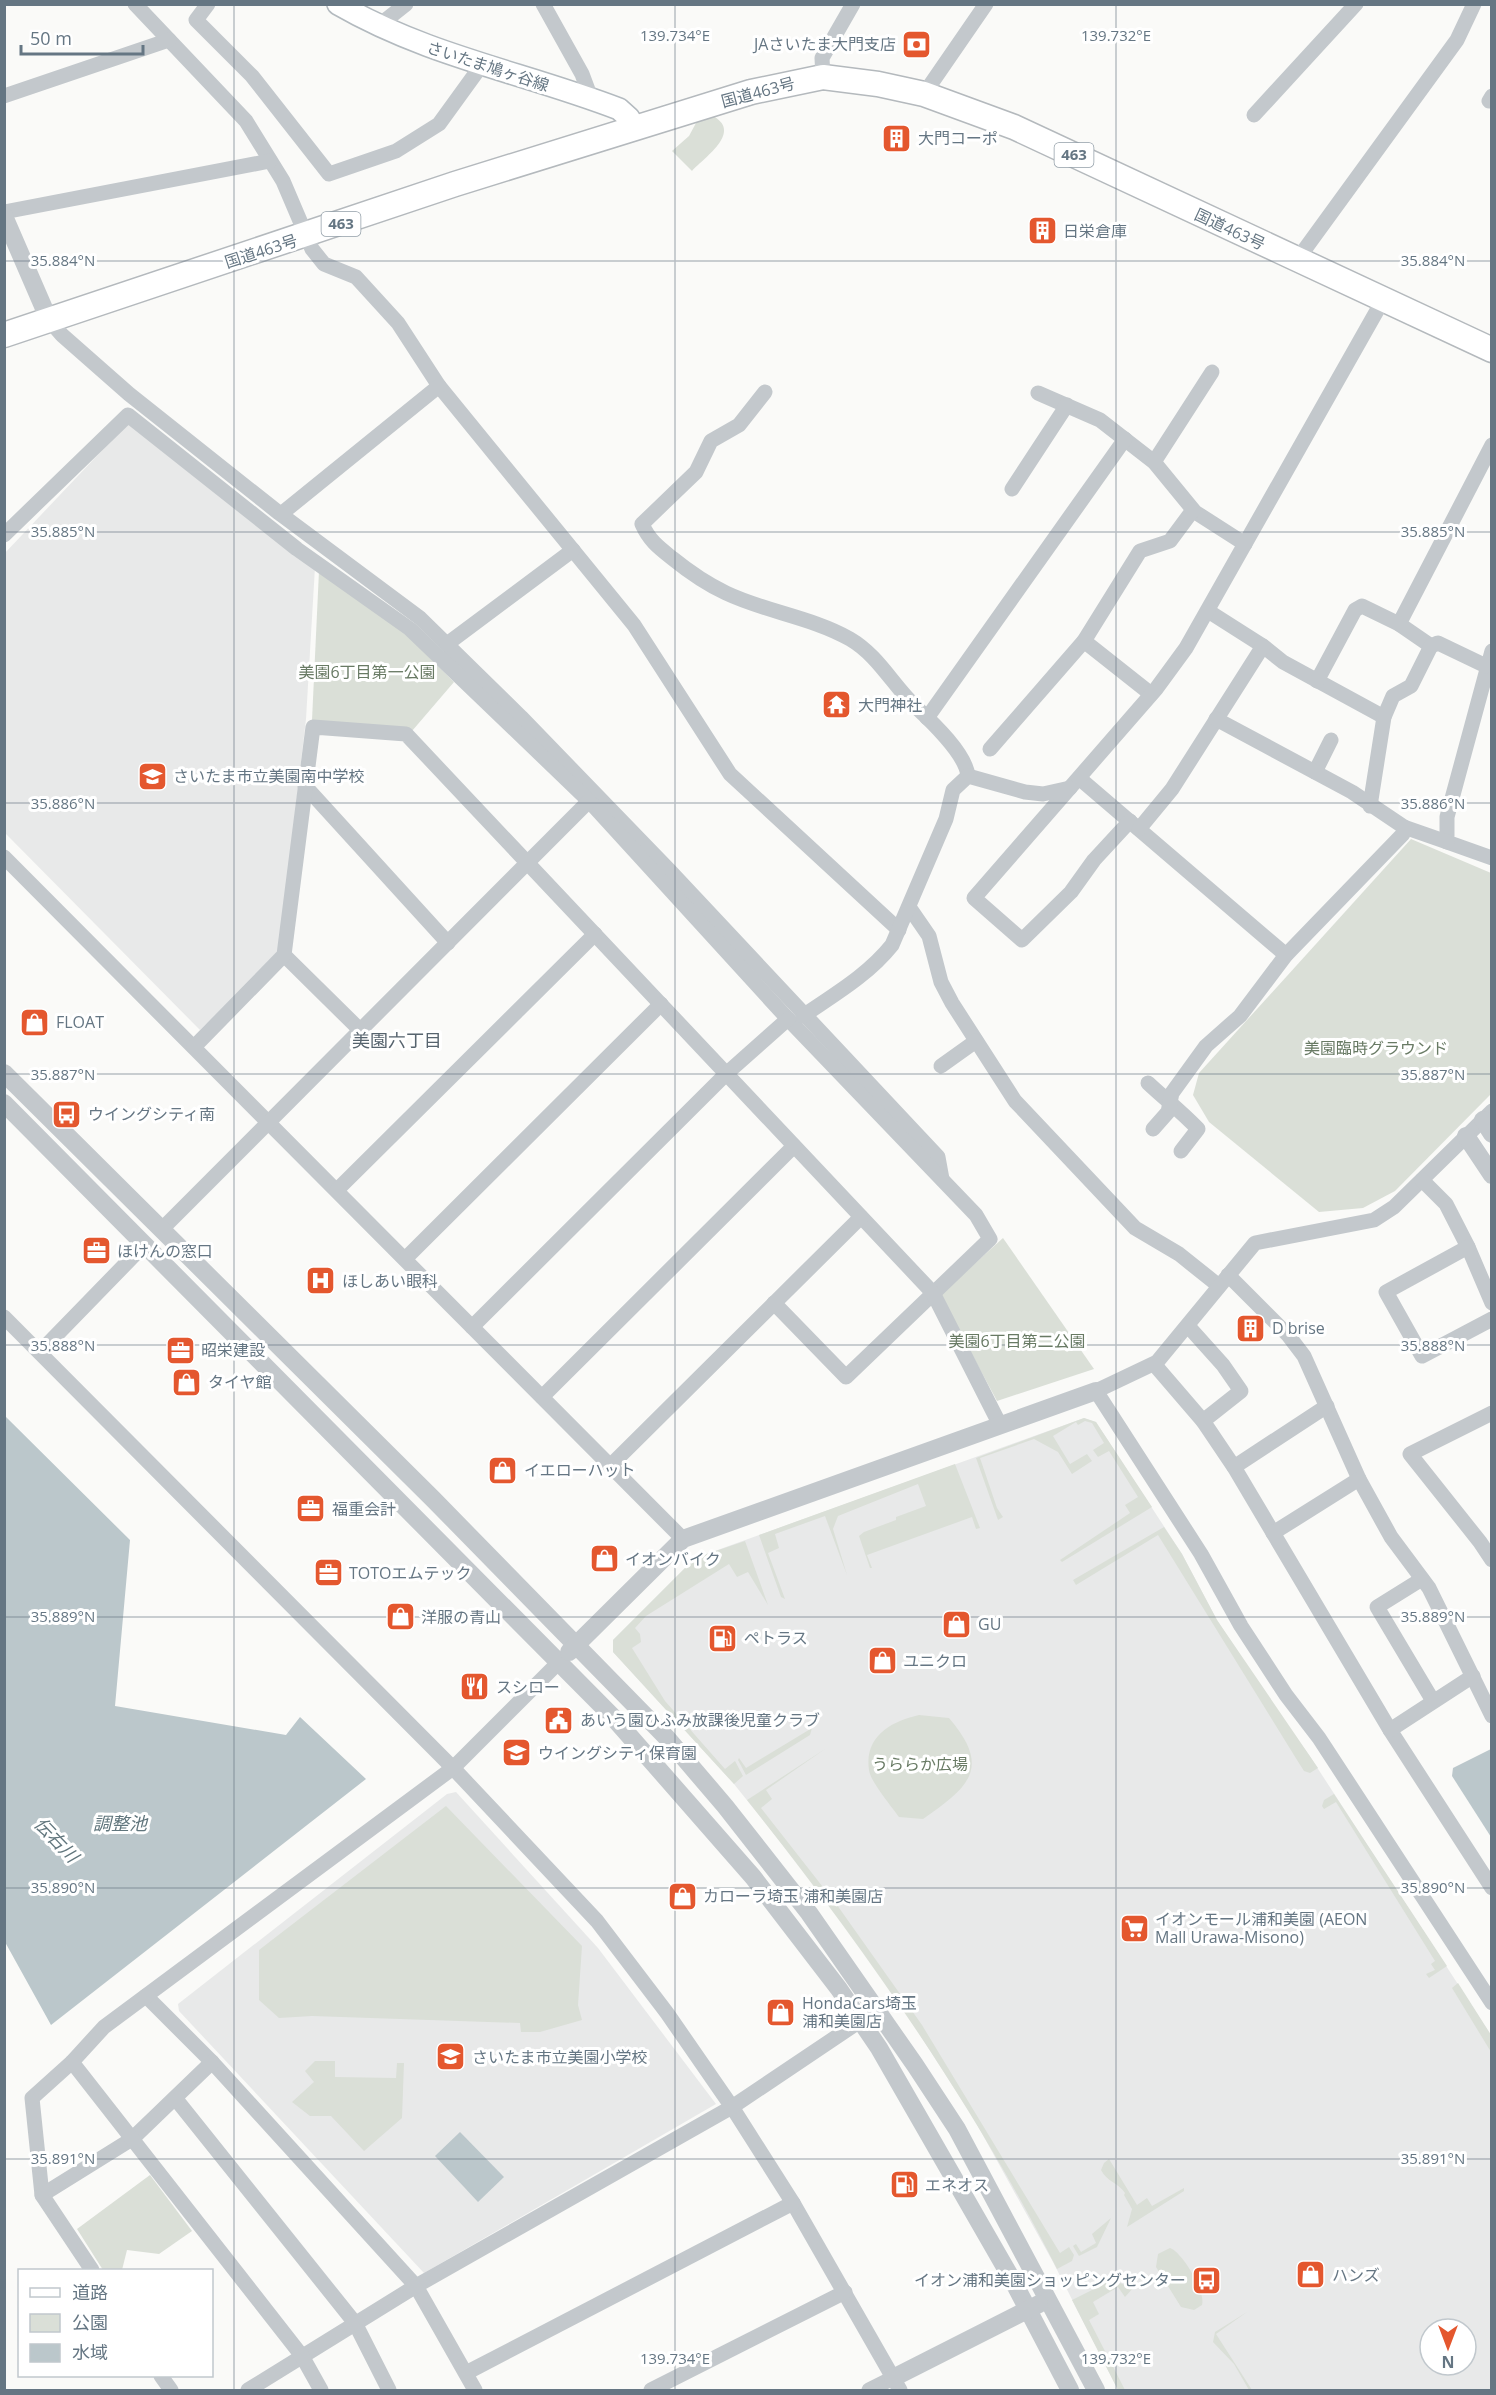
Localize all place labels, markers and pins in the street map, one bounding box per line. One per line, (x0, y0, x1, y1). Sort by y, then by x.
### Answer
bank icon: JAさいたま大門支店 (901, 28, 933, 60)
place label: JAさいたま大門支店 (752, 33, 896, 55)
building icon: 大門コーポ (881, 122, 913, 154)
place label: 大門コーポ (918, 127, 998, 149)
building icon: 日栄倉庫 (1026, 215, 1058, 247)
place label: 日栄倉庫 (1063, 220, 1127, 242)
temple icon: 大門神社 (821, 689, 853, 721)
place label: 大門神社 (858, 694, 922, 716)
school or university icon: さいたま市立美園南中学校 (136, 760, 168, 792)
place label: さいたま市立美園南中学校 (173, 765, 365, 787)
shop icon: FLOAT (19, 1006, 51, 1038)
place label: FLOAT (56, 1011, 104, 1033)
bus stop icon: ウイングシティ南 (51, 1098, 83, 1130)
place label: ウイングシティ南 (88, 1103, 215, 1125)
office icon: ほけんの窓口 (80, 1235, 112, 1267)
place label: ほけんの窓口 (117, 1240, 213, 1262)
hospital icon: ほしあい眼科 (305, 1265, 337, 1297)
place label: ほしあい眼科 (342, 1270, 438, 1292)
building icon: D brise (1235, 1312, 1267, 1344)
place label: D brise (1272, 1317, 1325, 1339)
office icon: 昭栄建設 (164, 1334, 196, 1366)
place label: 昭栄建設 (201, 1339, 265, 1361)
shop icon: タイヤ館 (171, 1366, 203, 1398)
place label: タイヤ館 (208, 1371, 272, 1393)
shop icon: イエローハット (487, 1454, 519, 1486)
place label: イエローハット (524, 1459, 636, 1481)
office icon: 福重会計 (295, 1493, 327, 1525)
place label: 福重会計 (332, 1498, 396, 1520)
shop icon: イオンバイク (588, 1543, 620, 1575)
place label: イオンバイク (625, 1548, 721, 1570)
office icon: TOTOエムテック (312, 1557, 344, 1589)
place label: TOTOエムテック (349, 1562, 472, 1584)
shop icon: 洋服の青山 (384, 1601, 416, 1633)
place label: 洋服の青山 (421, 1606, 501, 1628)
shop icon: GU (941, 1608, 973, 1640)
place label: GU (978, 1613, 1001, 1635)
fuel station icon: ペトラス (707, 1622, 739, 1654)
place label: ペトラス (744, 1627, 808, 1649)
shop icon: ユニクロ (866, 1645, 898, 1677)
place label: ユニクロ (903, 1650, 967, 1672)
restaurant icon: スシロー (459, 1671, 491, 1703)
place label: スシロー (496, 1676, 560, 1698)
public building icon: あいう園ひふみ放課後児童クラブ (543, 1704, 575, 1736)
place label: あいう園ひふみ放課後児童クラブ (580, 1709, 820, 1731)
school or university icon: ウイングシティ保育園 (501, 1737, 533, 1769)
place label: ウイングシティ保育園 (538, 1742, 697, 1764)
shop icon: カローラ埼玉 浦和美園店 (666, 1880, 698, 1912)
place label: カローラ埼玉 浦和美園店 (703, 1885, 883, 1907)
place label: イオンモール浦和美園 (AEON Mall Urawa-Misono) (1155, 1908, 1367, 1948)
supermarket icon: イオンモール浦和美園 (AEON Mall Urawa-Misono) (1118, 1912, 1150, 1944)
place label: HondaCars埼玉 浦和美園店 (802, 1992, 917, 2032)
shop icon: HondaCars埼玉 浦和美園店 (765, 1996, 797, 2028)
school or university icon: さいたま市立美園小学校 (435, 2041, 467, 2073)
place label: さいたま市立美園小学校 (472, 2046, 648, 2068)
fuel station icon: エネオス (888, 2169, 920, 2201)
place label: エネオス (925, 2174, 989, 2196)
shop icon: ハンズ (1295, 2259, 1327, 2291)
bus stop icon: イオン浦和美園ショッピングセンター (1191, 2264, 1223, 2296)
place label: ハンズ (1332, 2264, 1380, 2286)
place label: イオン浦和美園ショッピングセンター (914, 2269, 1186, 2291)

